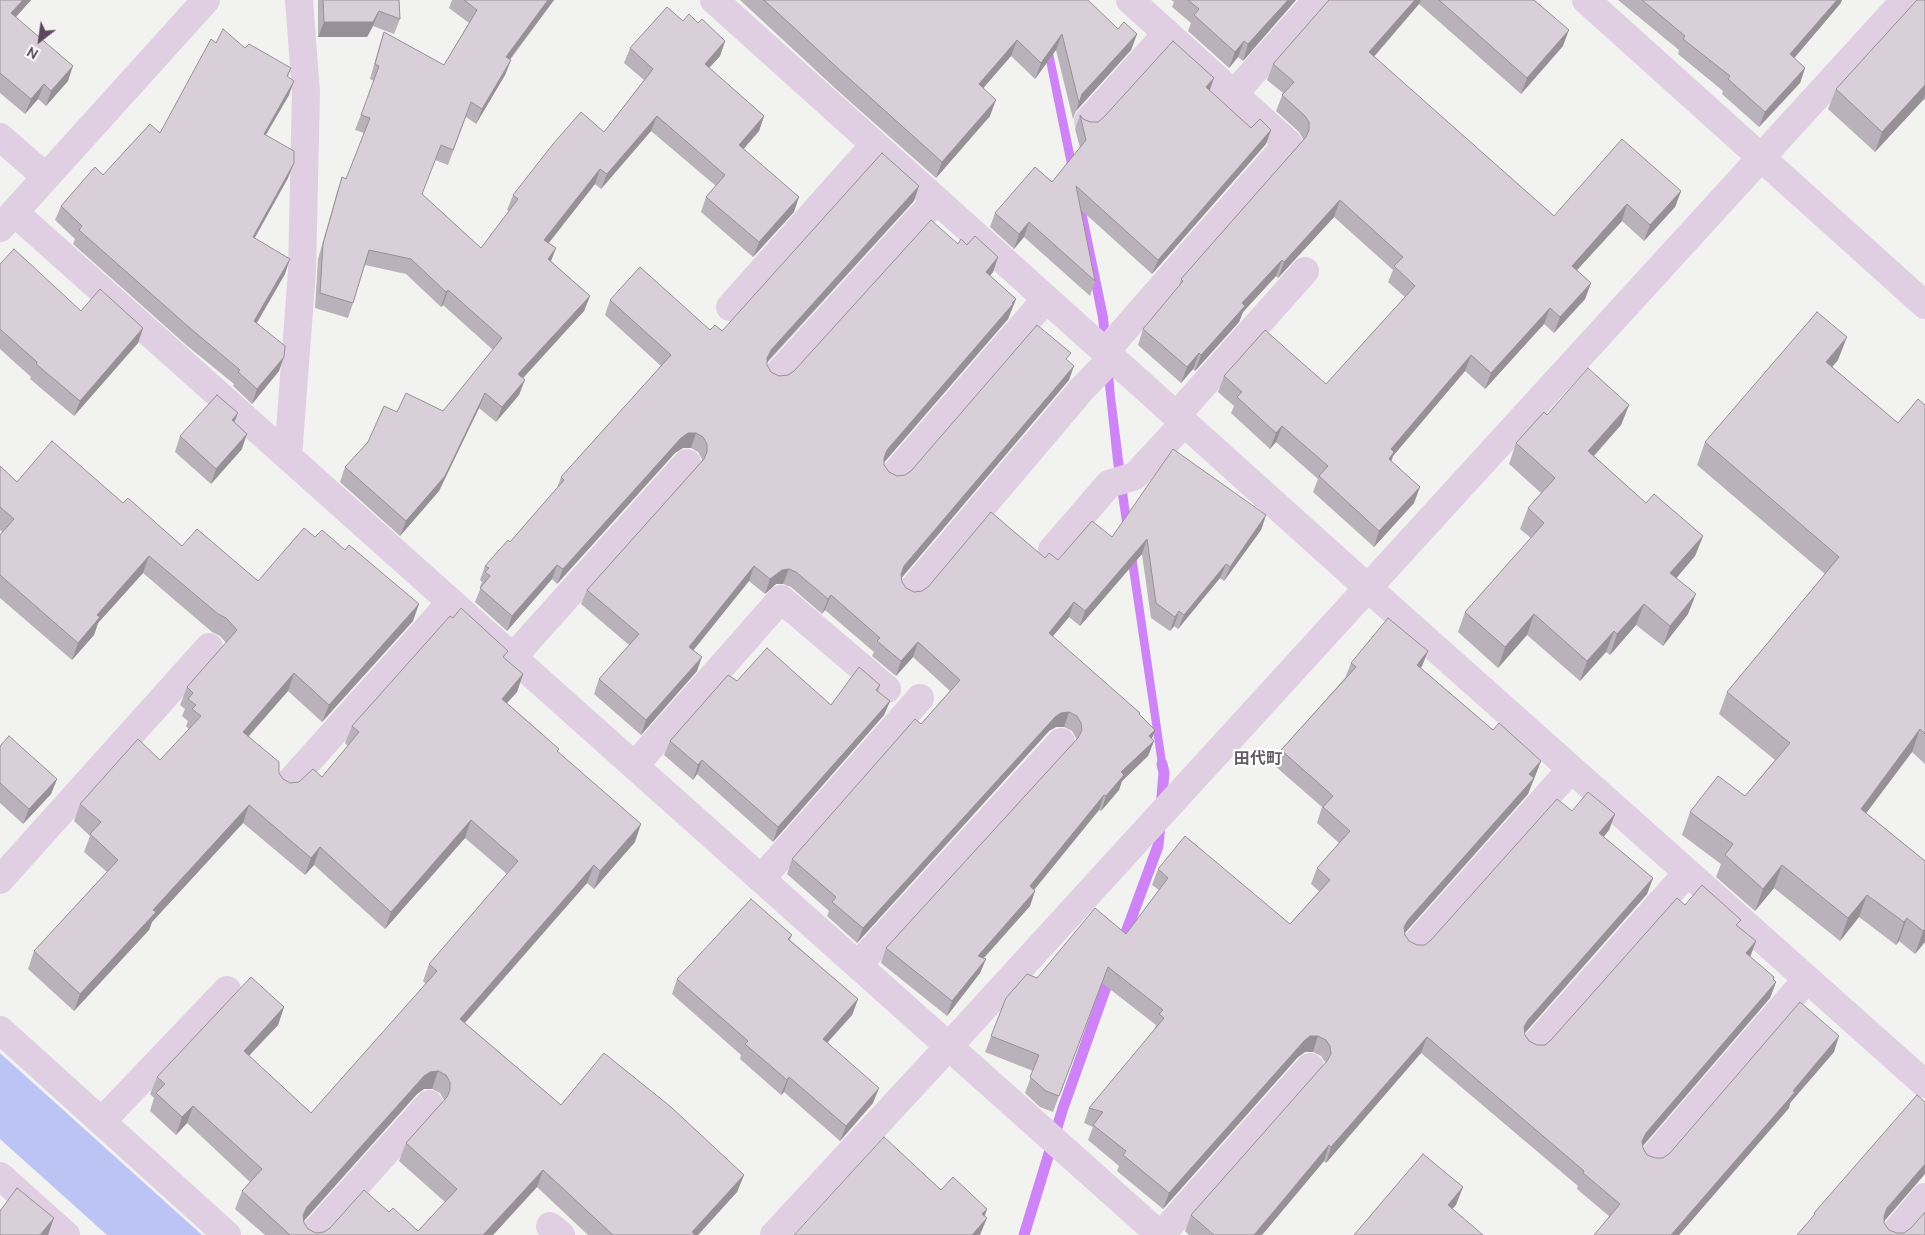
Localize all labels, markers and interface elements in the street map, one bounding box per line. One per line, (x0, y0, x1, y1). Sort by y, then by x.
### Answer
north arrow (15, 15, 65, 65)
text: N (24, 43, 41, 63)
district label: 田代町 (1234, 749, 1282, 769)

